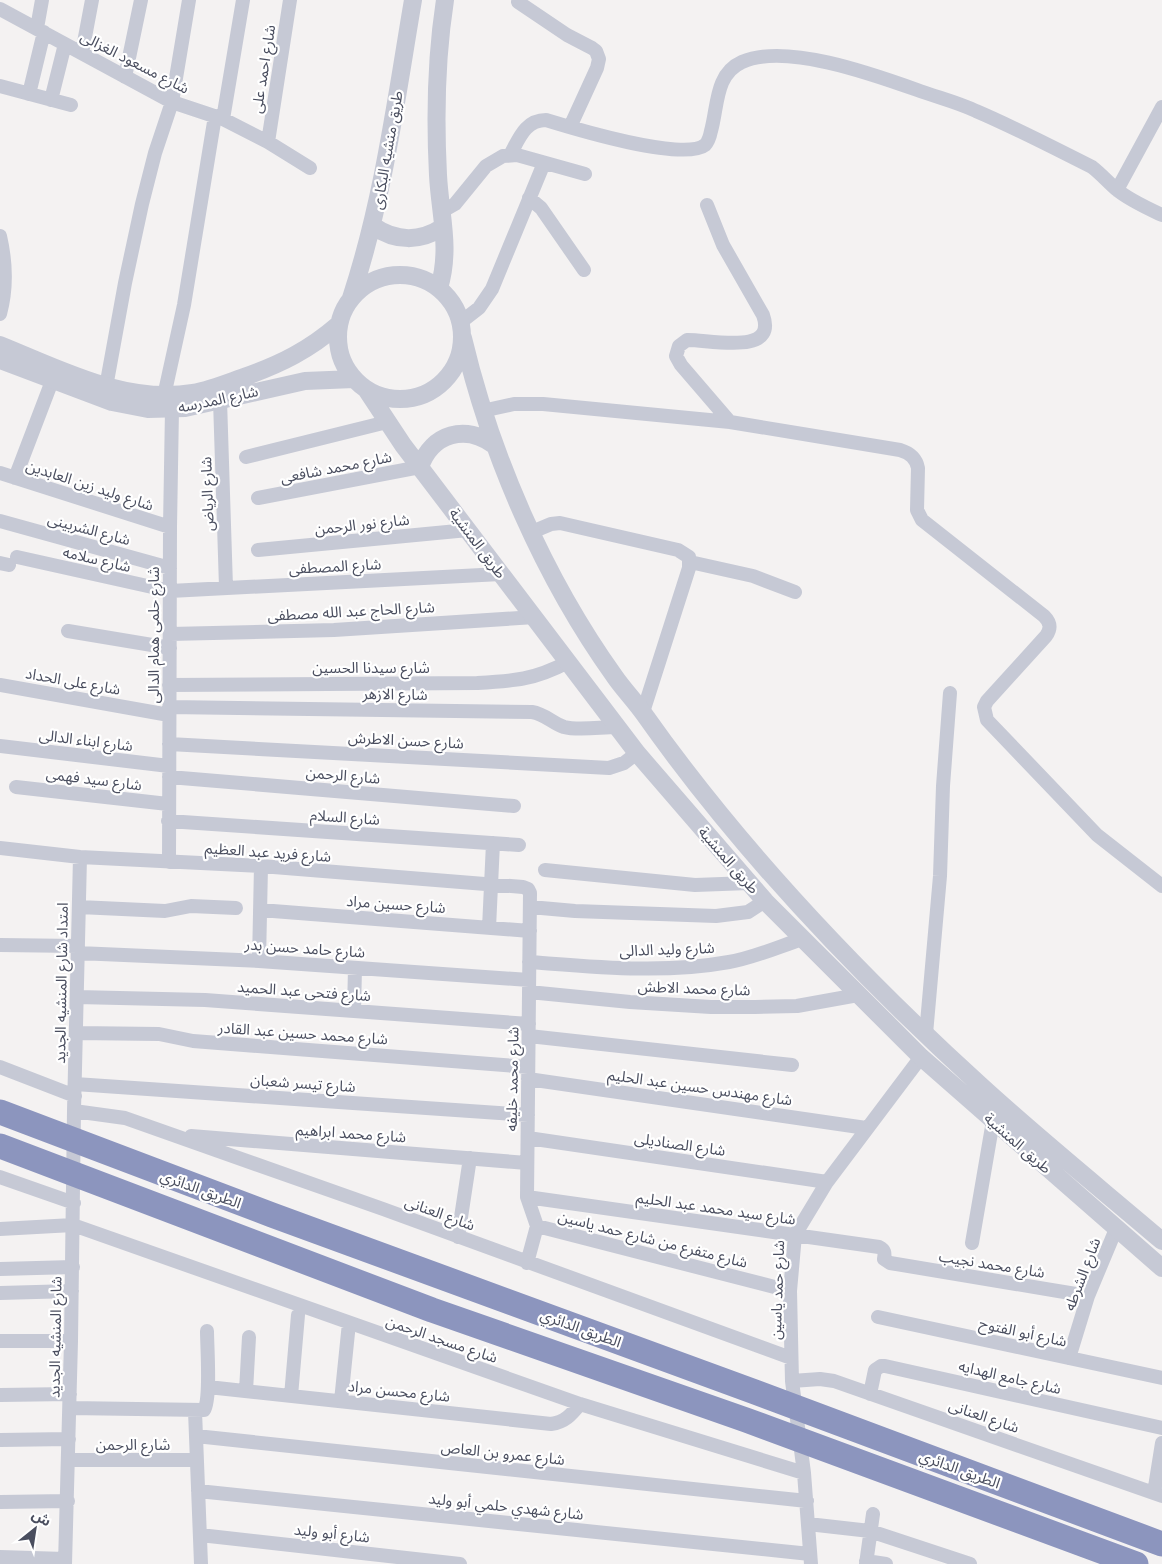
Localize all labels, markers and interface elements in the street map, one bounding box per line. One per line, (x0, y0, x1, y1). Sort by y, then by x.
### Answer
street label: شارع احمد على (247, 23, 282, 115)
street label: شارع مسعود الغزالى (76, 26, 193, 100)
street label: طريق منشيه البكارى (367, 89, 408, 211)
street label: شارع المدرسه (176, 381, 261, 420)
street label: شارع محمد شافعى (279, 447, 394, 490)
street label: شارع وليد زين العابدين (23, 455, 156, 518)
street label: شارع الرياض (196, 456, 221, 532)
street label: طريق المنشية (445, 504, 511, 583)
street label: شارع الشربينى (45, 509, 133, 552)
street label: شارع نور الرحمن (314, 510, 411, 541)
street label: شارع سلامه (60, 542, 133, 579)
street label: شارع المصطفى (288, 554, 382, 581)
street label: شارع حلمى همام الدالى (144, 566, 166, 704)
street label: شارع الحاج عبد الله مصطفى (267, 597, 435, 628)
street label: شارع سيدنا الحسين (312, 658, 430, 680)
street label: شارع على الحداد (24, 663, 122, 702)
street label: شارع الازهر (361, 684, 428, 707)
street label: شارع ابناء الدالى (38, 725, 134, 758)
street label: شارع حسن الاطرش (347, 727, 465, 756)
street label: شارع الرحمن (305, 762, 381, 791)
street label: شارع سيد فهمى (45, 764, 143, 797)
street label: شارع السلام (309, 805, 381, 832)
street label: طريق المنشية (694, 822, 763, 898)
street label: شارع فريد عبد العظيم (204, 838, 332, 869)
street label: شارع حسين مراد (345, 891, 447, 920)
street label: امتداد شارع المنشيه الجديد (50, 902, 75, 1064)
street label: شارع حامد حسن بدر (243, 934, 366, 965)
street label: شارع وليد الدالى (619, 938, 715, 963)
street label: شارع فتحى عبد الحميد (236, 977, 372, 1008)
street label: شارع محمد الاطش (637, 977, 751, 1002)
street label: شارع محمد حسين عبد القادر (216, 1018, 389, 1051)
street label: شارع محمد خليفه (502, 1026, 525, 1132)
street label: شارع مهندس حسين عبد الحليم (606, 1065, 794, 1112)
street label: شارع تيسر شعبان (250, 1070, 356, 1099)
street label: طريق المنشية (980, 1109, 1056, 1178)
street label: شارع محمد ابراهيم (295, 1120, 407, 1149)
street label: شارع الصناديلى (633, 1128, 727, 1163)
street label: الطريق الدائري (157, 1166, 244, 1215)
street label: شارع سيد محمد عبد الحليم (635, 1187, 797, 1232)
street label: شارع العنانى (401, 1192, 478, 1237)
street label: شارع متفرع من شارع حمد ياسين (556, 1206, 750, 1275)
street label: شارع الشرطه (1059, 1235, 1107, 1314)
street label: شارع حمد ياسين (766, 1240, 791, 1340)
street label: شارع محمد نجيب (937, 1246, 1047, 1285)
street label: شارع المنشيه الجديد (44, 1276, 69, 1398)
street label: الطريق الدائري (537, 1305, 624, 1354)
street label: شارع مسجد الرحمن (383, 1311, 500, 1370)
street label: شارع أبو الفتوح (977, 1313, 1069, 1354)
street label: شارع جامع الهدايه (956, 1356, 1063, 1401)
street label: شارع محسن مراد (347, 1376, 451, 1409)
street label: شارع العنانى (945, 1395, 1022, 1440)
street label: شارع الرحمن (96, 1435, 170, 1457)
street label: شارع عمرو بن العاص (440, 1437, 566, 1472)
street label: الطريق الدائري (916, 1446, 1003, 1495)
street label: شارع شهدي حلمي أبو وليد (427, 1488, 585, 1527)
north arrow (10, 1504, 60, 1554)
text: ش (29, 1505, 54, 1530)
street label: شارع أبو وليد (293, 1520, 371, 1549)

